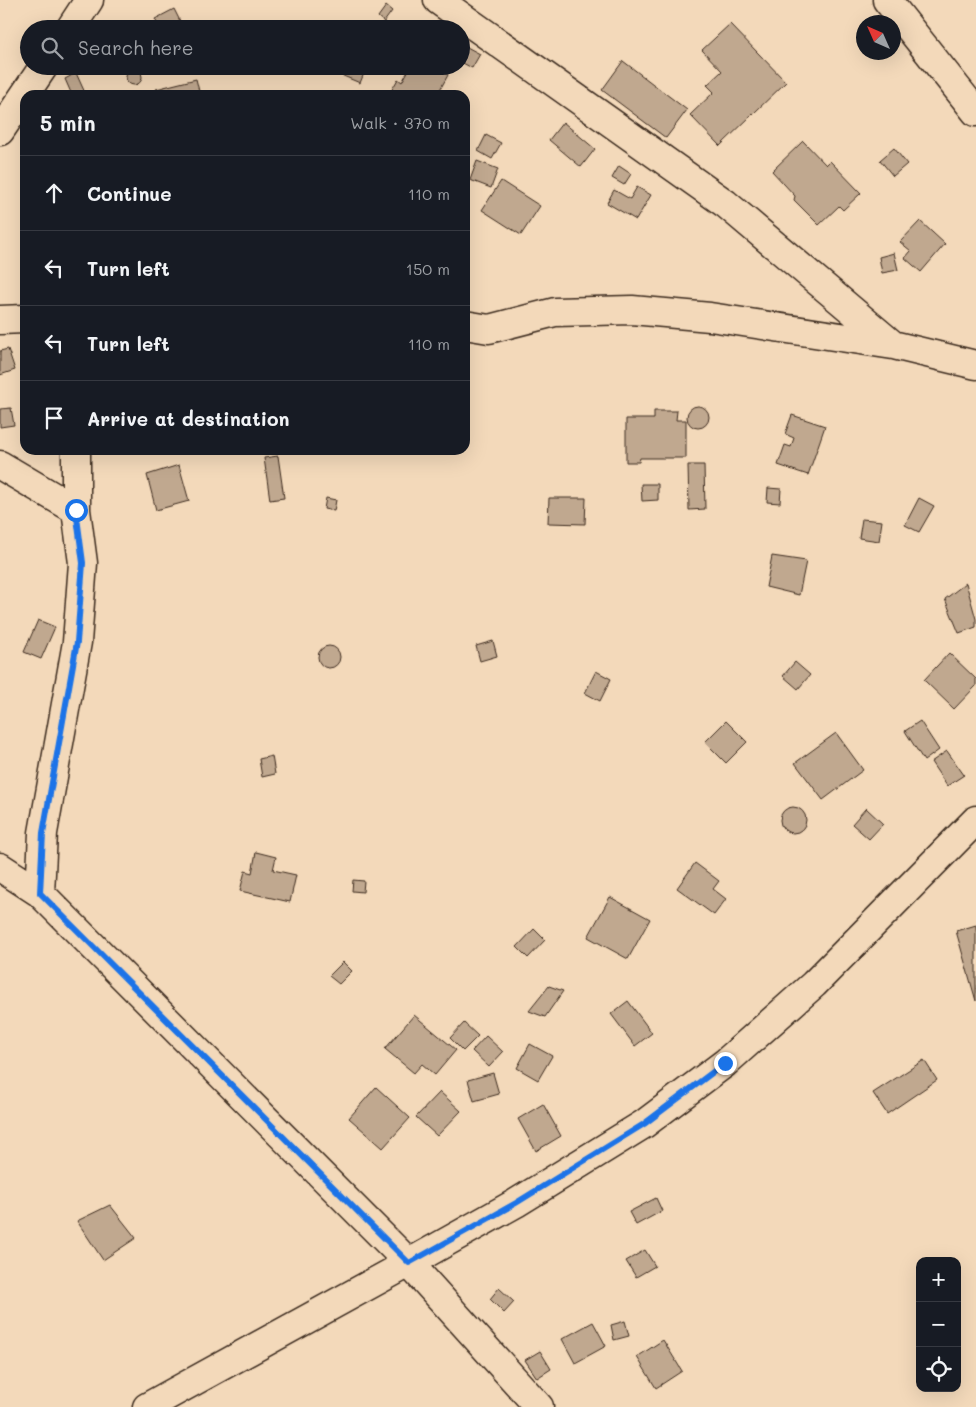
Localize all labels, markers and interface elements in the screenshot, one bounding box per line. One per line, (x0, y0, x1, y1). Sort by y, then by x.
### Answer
north arrow (856, 15, 901, 60)
search box (20, 20, 470, 75)
icon: search (38, 34, 66, 62)
text: Search here (78, 35, 194, 60)
text: 5 min (40, 109, 96, 136)
text: Walk · 370 m (350, 112, 450, 133)
icon: ahead (40, 179, 68, 207)
text: Continue (87, 181, 172, 206)
text: 110 m (408, 183, 450, 204)
icon: left (40, 254, 68, 282)
text: Turn left (87, 256, 170, 281)
text: 150 m (406, 258, 450, 279)
icon: left (40, 329, 68, 357)
text: Turn left (87, 331, 170, 356)
text: 110 m (408, 333, 450, 354)
icon: arrive (40, 404, 68, 432)
text: Arrive at destination (87, 406, 290, 431)
route start (65, 499, 88, 522)
route end (714, 1052, 737, 1075)
map controls (916, 1257, 961, 1392)
button: + (916, 1257, 961, 1302)
button: − (916, 1302, 961, 1347)
button: locate (916, 1347, 961, 1392)

